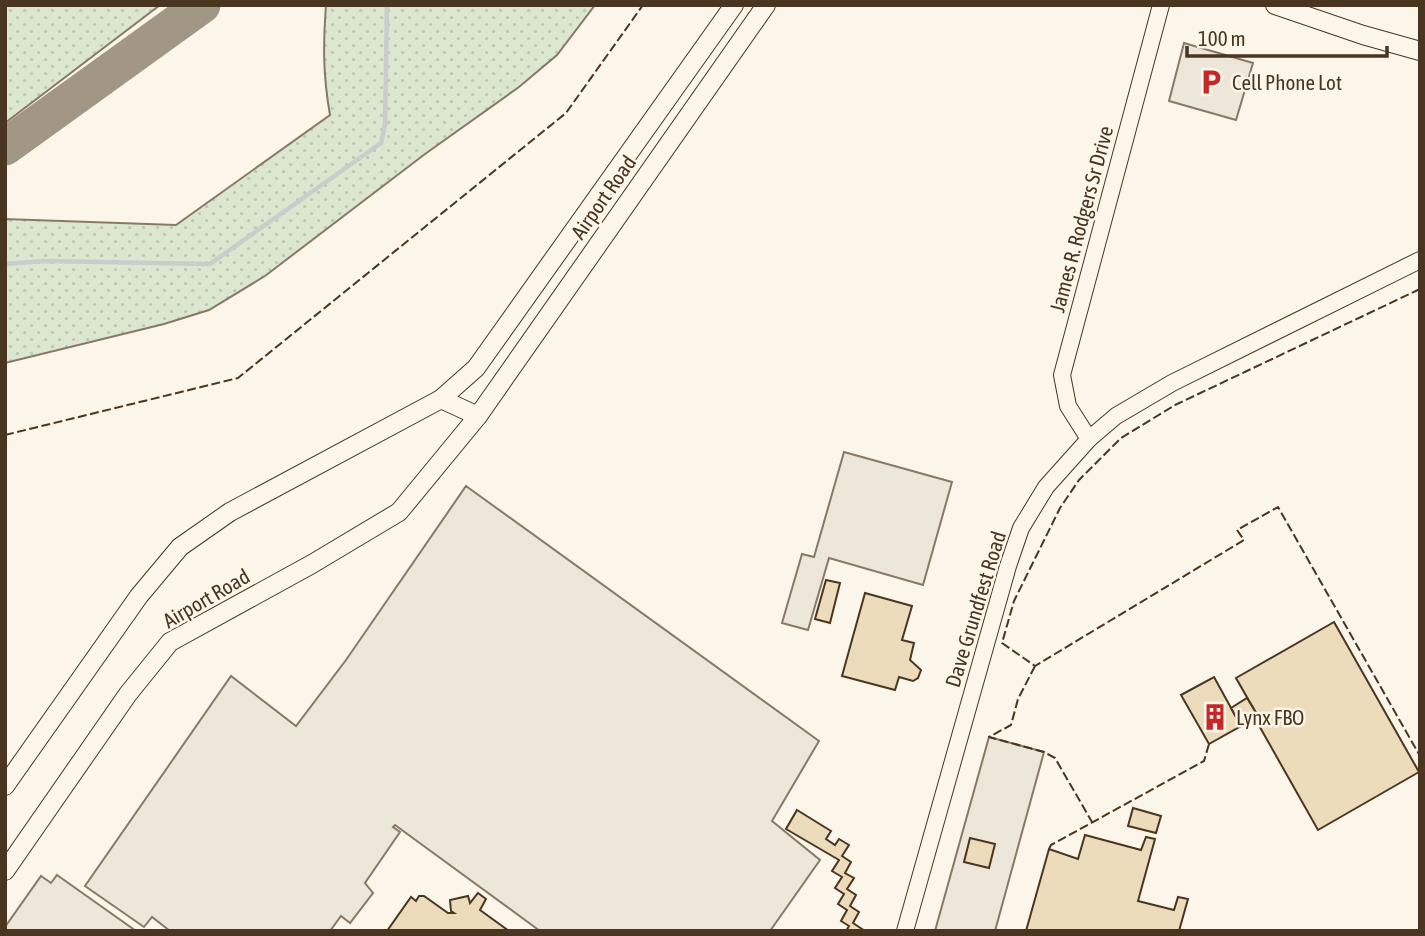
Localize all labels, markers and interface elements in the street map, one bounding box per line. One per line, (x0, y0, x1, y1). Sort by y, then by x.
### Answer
scale bar (1187, 14, 1386, 58)
text: 100 m (1198, 26, 1246, 50)
parking icon: Cell Phone Lot (1196, 67, 1226, 97)
place label: Cell Phone Lot (1232, 70, 1342, 94)
street label: James R. Rodgers Sr Drive (1045, 123, 1117, 315)
street label: Airport Road (566, 151, 640, 243)
street label: Dave Grundfest Road (940, 528, 1010, 690)
street label: Airport Road (158, 564, 254, 632)
building icon: Lynx FBO (1200, 702, 1230, 732)
place label: Lynx FBO (1236, 705, 1304, 729)

